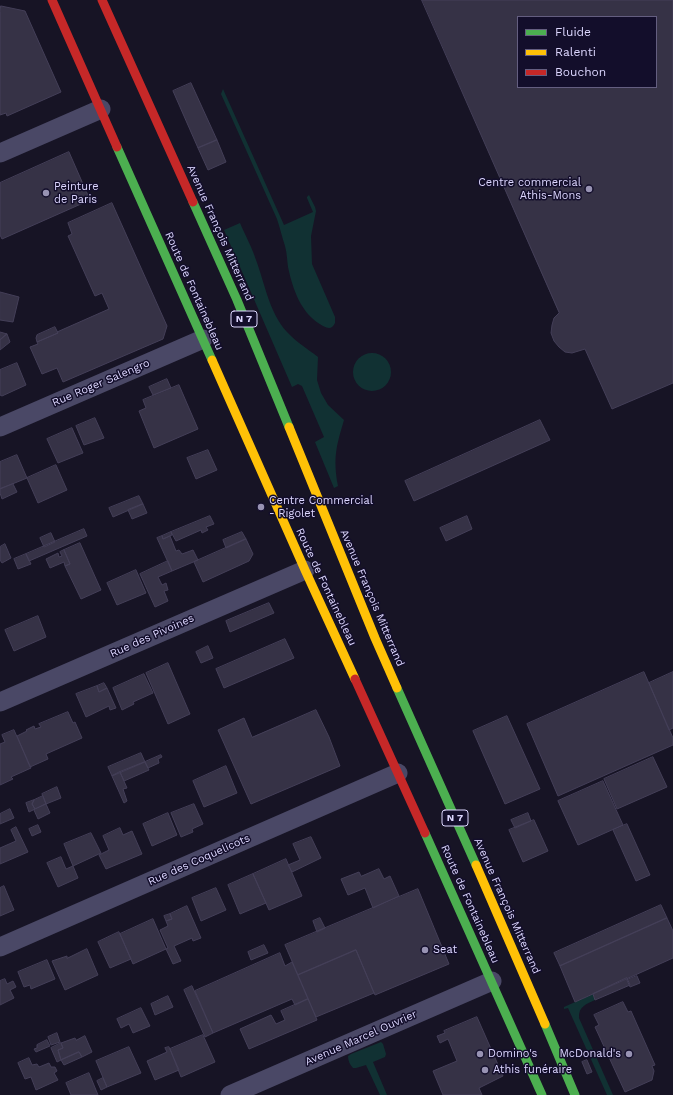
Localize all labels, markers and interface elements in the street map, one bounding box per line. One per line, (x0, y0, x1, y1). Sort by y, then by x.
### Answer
legend (517, 16, 657, 88)
text: Fluide (555, 25, 591, 39)
text: Ralenti (555, 45, 596, 59)
text: Bouchon (555, 65, 606, 79)
street label: Avenue François Mitterrand (184, 163, 256, 303)
place label: Centre commercial Athis-Mons (478, 176, 581, 202)
place label: Peinture de Paris (54, 180, 99, 206)
marker: Centre commercial Athis-Mons (584, 184, 594, 194)
marker: Peinture de Paris (41, 188, 51, 198)
street label: Route de Fontainebleau (162, 230, 226, 352)
road number: N 7 (231, 311, 257, 327)
street label: Rue Roger Salengro (50, 356, 152, 410)
place label: Centre Commercial - Rigolet (269, 494, 373, 520)
marker: Centre Commercial - Rigolet (256, 502, 266, 512)
street label: Route de Fontainebleau (293, 526, 359, 648)
street label: Avenue François Mitterrand (337, 528, 407, 668)
street label: Rue des Pivoines (108, 612, 196, 660)
road number: N 7 (442, 810, 468, 826)
street label: Rue des Coquelicots (146, 832, 252, 888)
street label: Avenue François Mitterrand (471, 836, 543, 976)
street label: Route de Fontainebleau (438, 843, 502, 965)
place label: Seat (433, 943, 457, 957)
marker: Seat (420, 945, 430, 955)
street label: Avenue Marcel Ouvrier (303, 1007, 419, 1069)
place label: Domino's (488, 1047, 537, 1061)
place label: McDonald's (559, 1047, 621, 1061)
marker: Domino's (475, 1049, 485, 1059)
marker: McDonald's (624, 1049, 634, 1059)
place label: Athis funéraire (493, 1063, 572, 1077)
marker: Athis funéraire (480, 1065, 490, 1075)

